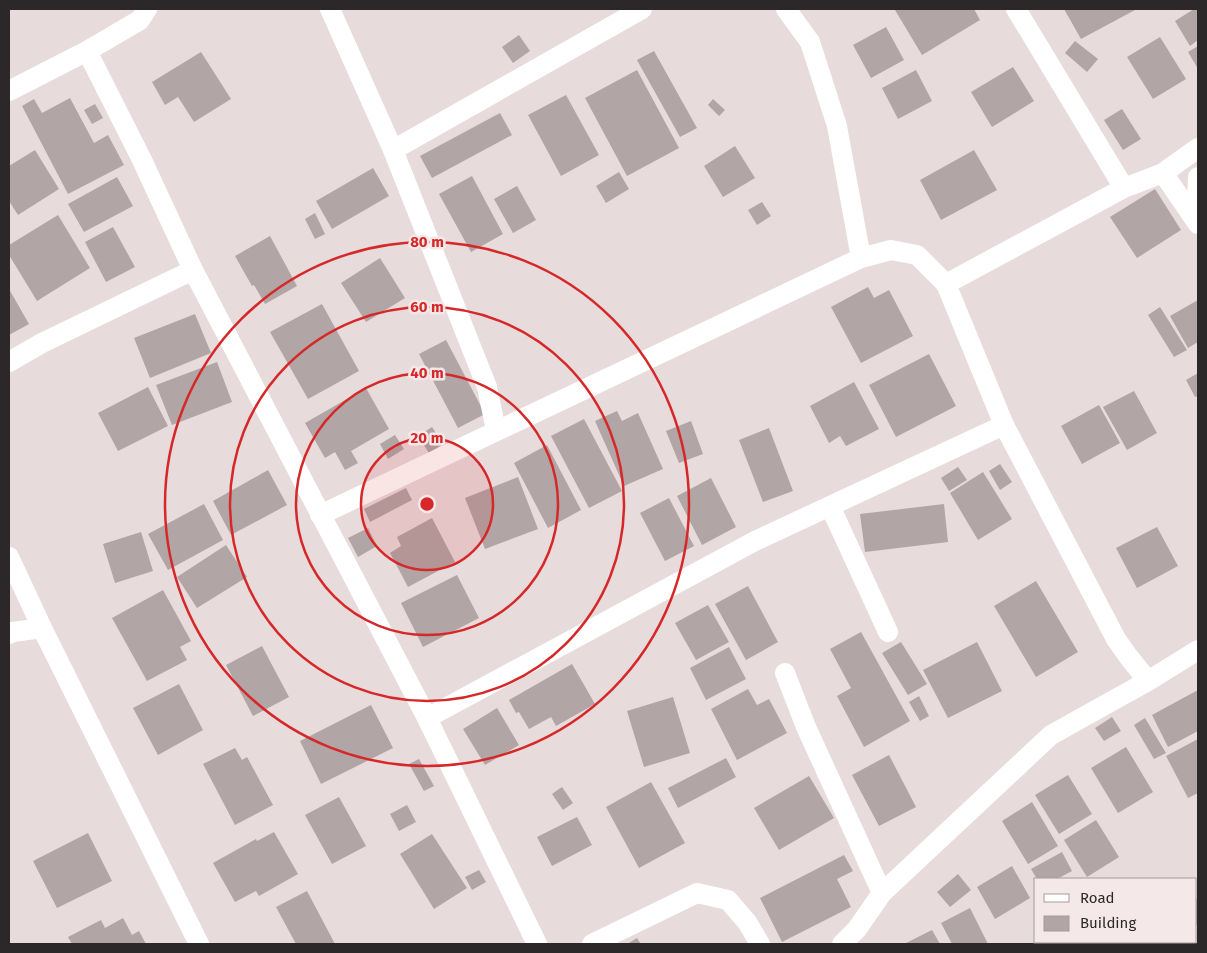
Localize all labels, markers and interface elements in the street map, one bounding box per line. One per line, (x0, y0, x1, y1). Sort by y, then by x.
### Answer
text: 80 m (410, 233, 444, 251)
text: 60 m (410, 298, 444, 316)
text: 40 m (410, 364, 444, 382)
text: 20 m (411, 429, 443, 447)
centre of rings (418, 495, 436, 513)
legend (1034, 878, 1197, 943)
text: Road (1080, 889, 1115, 907)
text: Building (1080, 914, 1136, 932)

